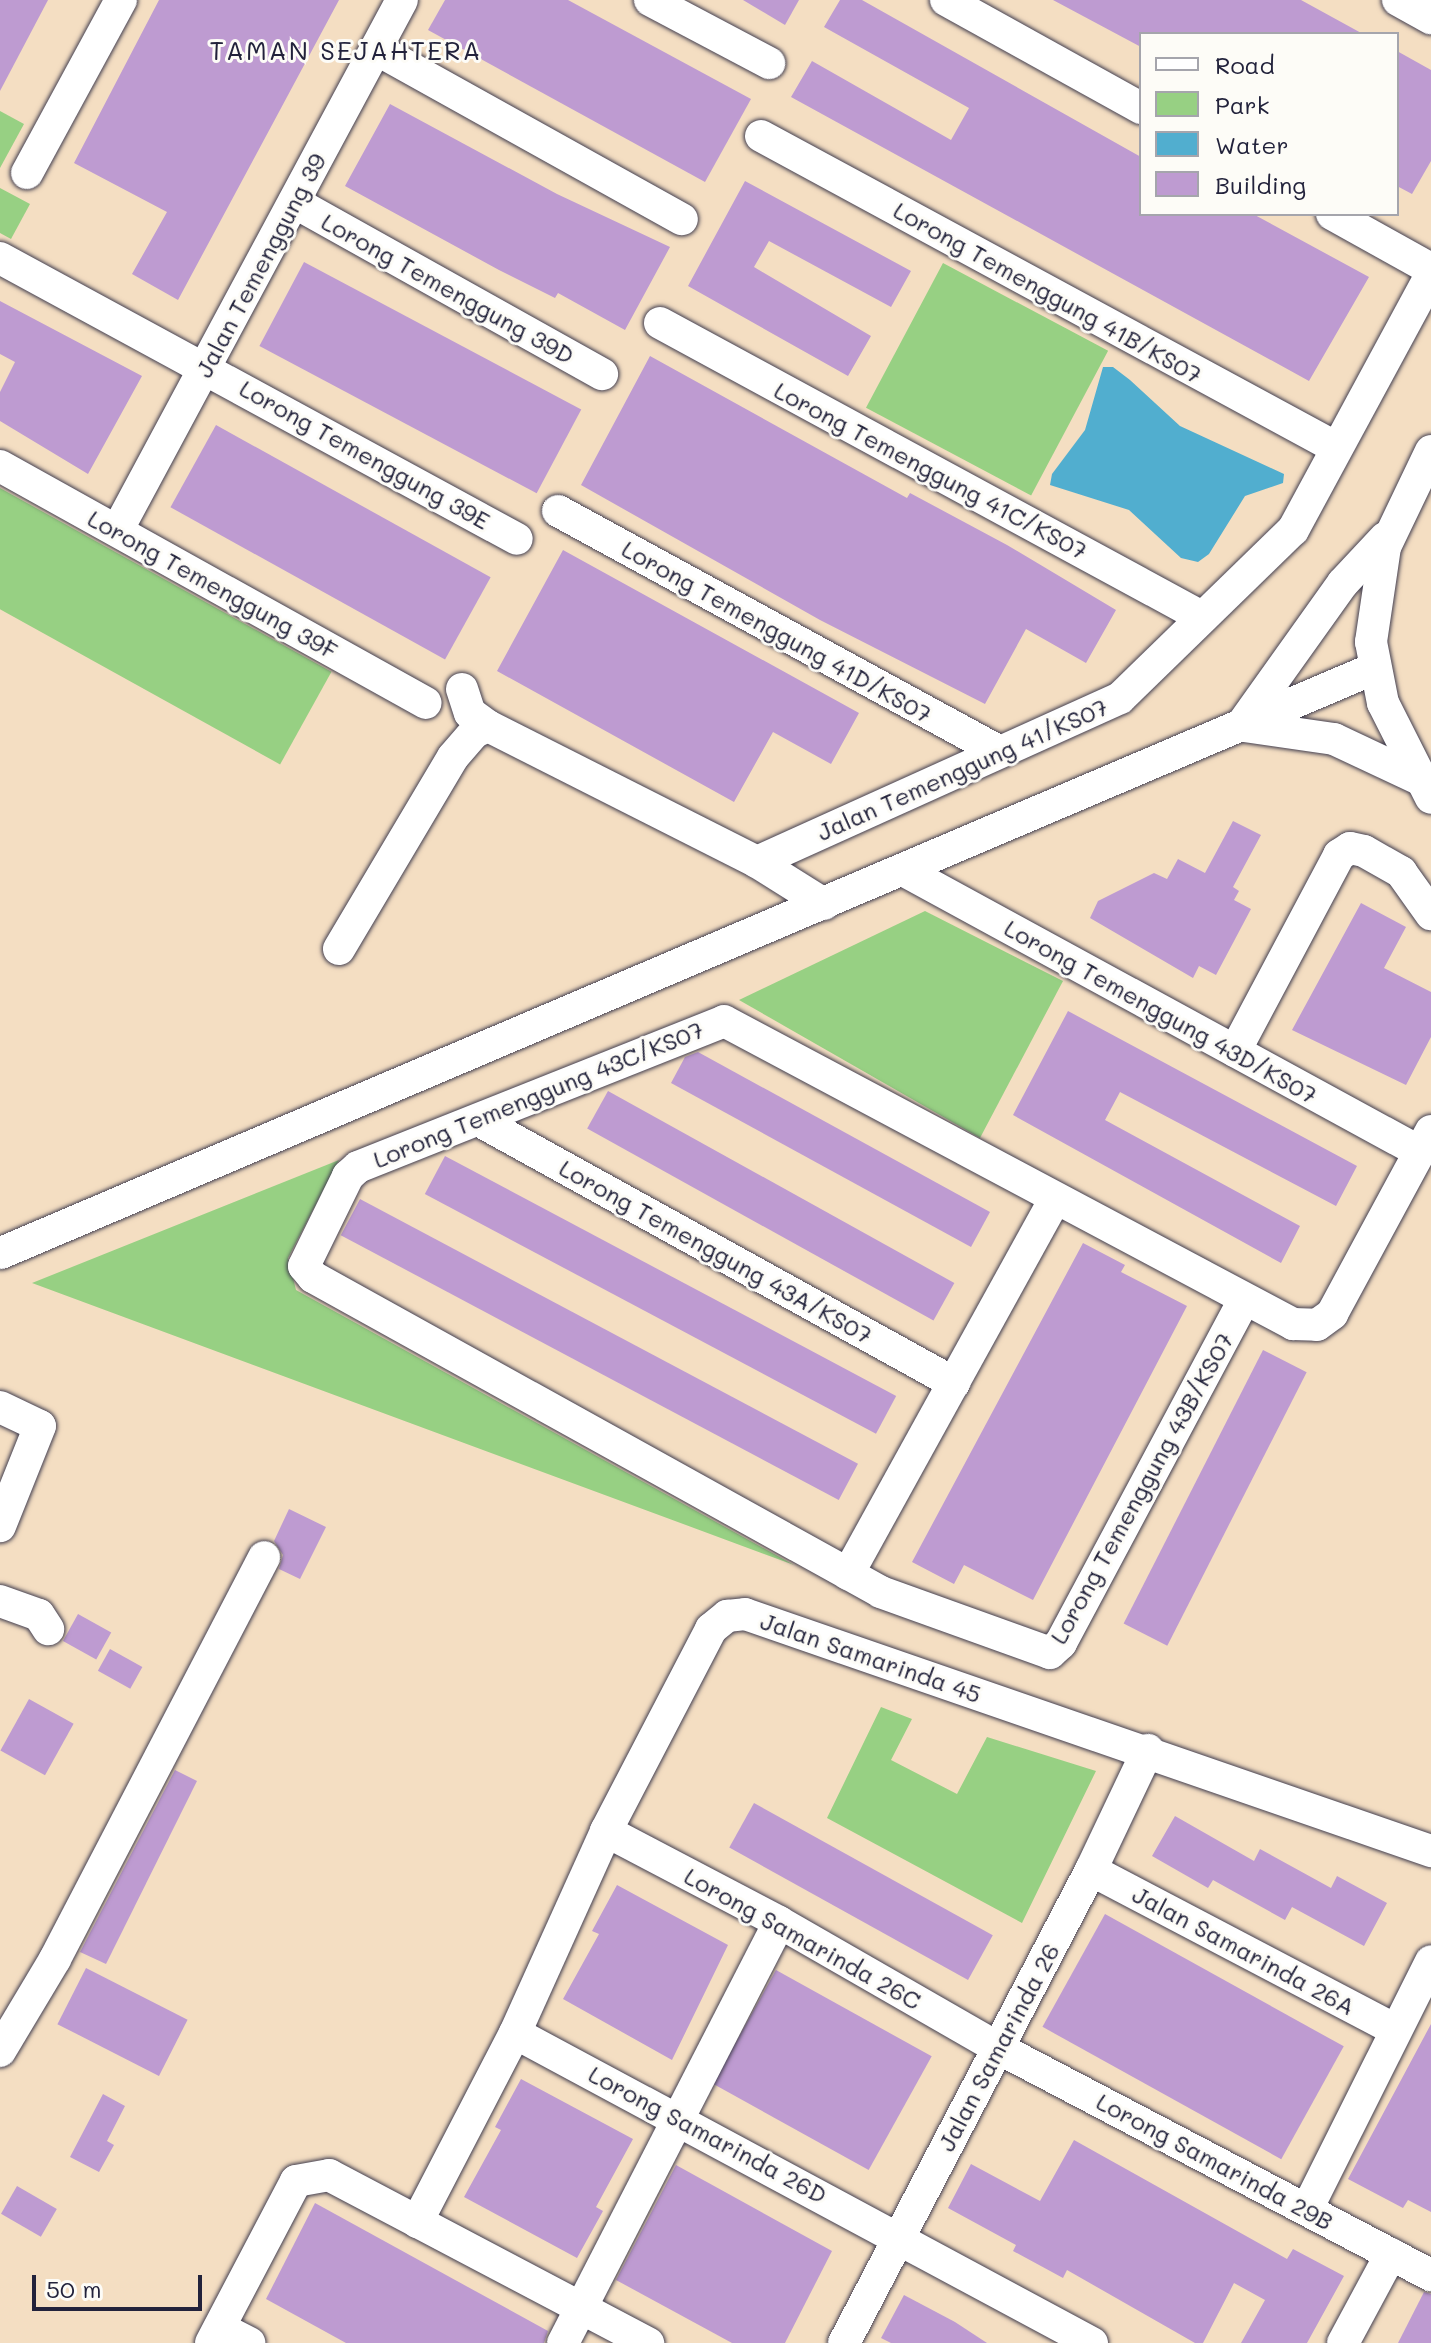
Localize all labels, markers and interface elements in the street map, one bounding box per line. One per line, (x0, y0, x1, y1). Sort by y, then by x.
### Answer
legend (1139, 32, 1399, 216)
district label: TAMAN SEJAHTERA (209, 35, 483, 67)
text: Road (1215, 49, 1275, 80)
text: Park (1215, 89, 1269, 120)
text: Water (1215, 129, 1289, 160)
street label: Jalan Temenggung 39 (189, 148, 331, 382)
text: Building (1215, 169, 1306, 200)
street label: Lorong Temenggung 41B/KS07 (889, 195, 1207, 389)
street label: Lorong Temenggung 39D (317, 207, 579, 369)
street label: Lorong Temenggung 39E (235, 373, 495, 535)
street label: Lorong Temenggung 41C/KS07 (770, 375, 1092, 565)
street label: Lorong Temenggung 39F (83, 503, 343, 665)
street label: Lorong Temenggung 41D/KS07 (617, 534, 937, 728)
street label: Jalan Temenggung 41/KS07 (812, 692, 1112, 846)
street label: Lorong Temenggung 43D/KS07 (1000, 913, 1322, 1109)
street label: Lorong Temenggung 43C/KS07 (369, 1014, 707, 1174)
street label: Lorong Temenggung 43A/KS07 (555, 1153, 877, 1349)
street label: Lorong Temenggung 43B/KS07 (1043, 1327, 1239, 1649)
street label: Jalan Samarinda 45 (757, 1606, 985, 1708)
street label: Lorong Samarinda 26C (680, 1861, 926, 2015)
street label: Jalan Samarinda 26A (1128, 1879, 1360, 2021)
street label: Jalan Samarinda 26 (931, 1938, 1065, 2156)
street label: Lorong Samarinda 26D (584, 2059, 832, 2209)
street label: Lorong Samarinda 29B (1092, 2086, 1338, 2236)
scale bar (36, 2259, 206, 2309)
text: 50 m (46, 2273, 102, 2304)

